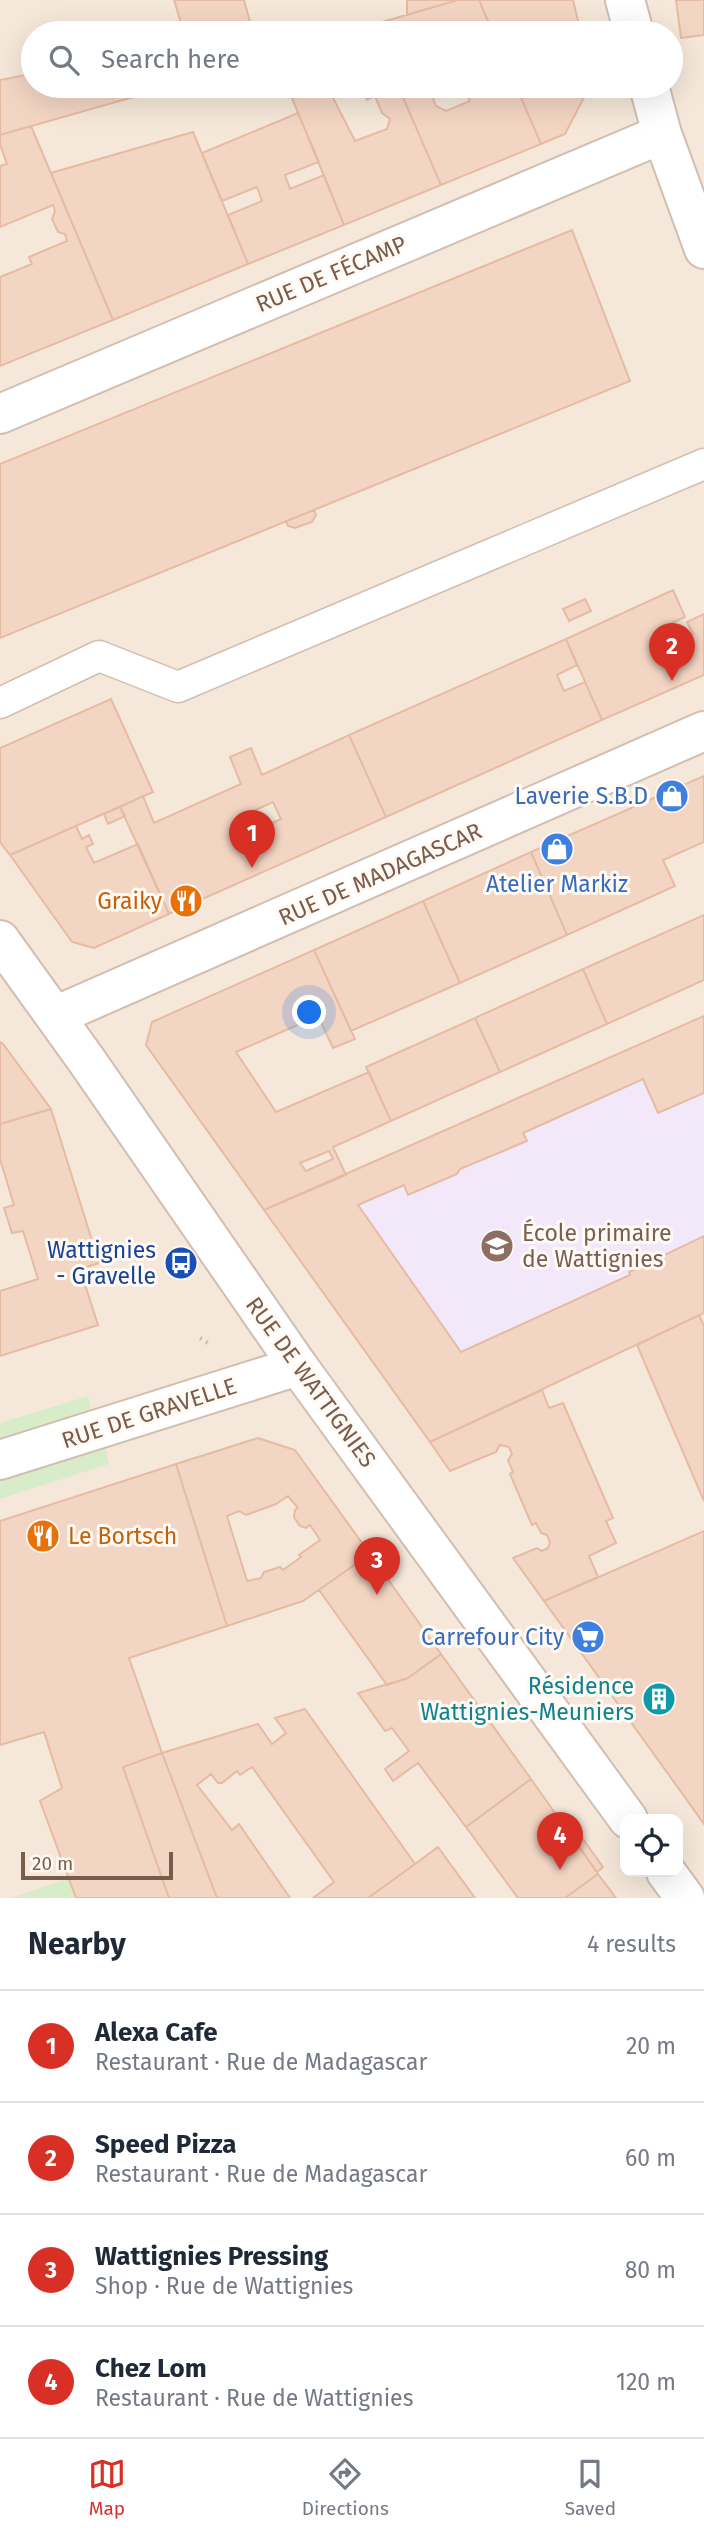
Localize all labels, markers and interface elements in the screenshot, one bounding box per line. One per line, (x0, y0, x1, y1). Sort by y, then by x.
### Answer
search box (21, 21, 683, 98)
icon: search (45, 41, 83, 79)
text: Search here (101, 44, 240, 75)
street label: RUE DE FÉCAMP (251, 229, 411, 318)
pin: 2 (649, 623, 695, 681)
shop icon: Laverie S.B.D (653, 777, 691, 815)
place label: Laverie S.B.D (514, 782, 648, 810)
pin: 1 (229, 810, 275, 868)
street label: RUE DE MADAGASCAR (274, 817, 486, 931)
shop icon: Atelier Markiz (538, 830, 576, 868)
place label: Atelier Markiz (486, 870, 628, 898)
restaurant icon: Graiky (167, 882, 205, 920)
place label: Graiky (97, 887, 163, 915)
your location (292, 995, 326, 1029)
place label: École primaire de Wattignies (522, 1218, 672, 1273)
school or university icon: École primaire de Wattignies (478, 1227, 516, 1265)
place label: Wattignies - Gravelle (47, 1236, 156, 1290)
bus stop icon: Wattignies - Gravelle (162, 1244, 200, 1282)
street label: RUE DE WATTIGNIES (240, 1291, 382, 1473)
street label: RUE DE GRAVELLE (58, 1372, 240, 1454)
restaurant icon: Le Bortsch (24, 1517, 62, 1555)
place label: Le Bortsch (68, 1522, 177, 1550)
pin: 3 (354, 1537, 400, 1595)
supermarket icon: Carrefour City (569, 1618, 607, 1656)
place label: Carrefour City (421, 1623, 565, 1651)
place label: Résidence Wattignies-Meuniers (420, 1672, 634, 1726)
building icon: Résidence Wattignies-Meuniers (640, 1680, 678, 1718)
pin: 4 (537, 1812, 583, 1870)
map controls (620, 1814, 683, 1877)
button: locate (620, 1814, 683, 1877)
scale bar (21, 1849, 173, 1881)
text: 20 m (32, 1852, 73, 1875)
text: Nearby (28, 1926, 126, 1962)
text: 4 results (587, 1930, 676, 1958)
text: Alexa Cafe (95, 2017, 218, 2048)
text: 1 (46, 2032, 56, 2060)
text: 20 m (626, 2032, 676, 2060)
text: Restaurant · Rue de Madagascar (95, 2048, 427, 2076)
text: Speed Pizza (95, 2129, 237, 2160)
text: 2 (45, 2144, 57, 2172)
text: 60 m (625, 2144, 676, 2172)
text: Restaurant · Rue de Madagascar (95, 2160, 427, 2188)
text: Wattignies Pressing (95, 2241, 328, 2272)
text: 3 (45, 2256, 57, 2284)
text: 80 m (625, 2256, 676, 2284)
text: Shop · Rue de Wattignies (95, 2272, 353, 2300)
text: Chez Lom (95, 2353, 207, 2384)
text: 4 (45, 2368, 58, 2396)
text: 120 m (616, 2368, 676, 2396)
text: Restaurant · Rue de Wattignies (95, 2384, 413, 2412)
tab: Map (88, 2455, 126, 2520)
tab: Directions (302, 2455, 389, 2520)
tab: Saved (565, 2455, 616, 2520)

